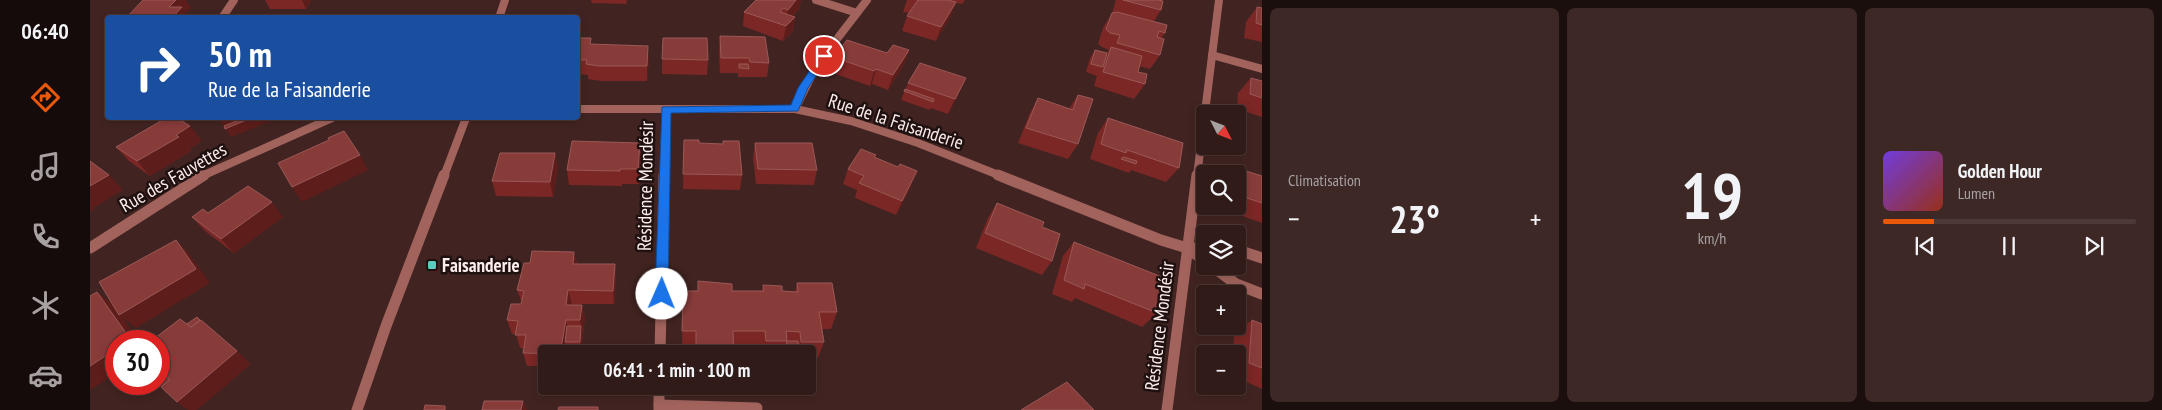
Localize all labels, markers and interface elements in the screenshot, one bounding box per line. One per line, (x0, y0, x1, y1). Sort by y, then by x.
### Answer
text: 06:40 (21, 17, 69, 45)
text: 50 m (208, 31, 272, 77)
icon: right (125, 35, 190, 100)
pin (803, 35, 845, 77)
icon: arrive (810, 42, 838, 70)
text: Rue de la Faisanderie (208, 75, 371, 103)
icon: directions (28, 80, 63, 115)
street label: Rue de la Faisanderie (825, 88, 967, 154)
north arrow (1196, 105, 1246, 155)
map controls (1196, 105, 1246, 395)
street label: Résidence Mondésir (632, 120, 658, 251)
street label: Rue des Fauvettes (115, 137, 231, 217)
icon: music (28, 149, 63, 184)
text: 19 (1681, 153, 1743, 237)
text: Golden Hour (1958, 159, 2042, 183)
button: search (1196, 165, 1246, 215)
text: Climatisation (1288, 170, 1361, 190)
text: Lumen (1958, 183, 1995, 203)
text: 23° (1390, 194, 1440, 243)
text: − (1288, 200, 1300, 237)
text: + (1530, 200, 1541, 237)
icon: phone (28, 219, 63, 254)
button: layers (1196, 225, 1246, 275)
text: km/h (1698, 228, 1726, 248)
icon: previous (1911, 232, 1939, 260)
icon: pause (1995, 232, 2023, 260)
icon: next (2080, 232, 2108, 260)
place label: Faisanderie (442, 253, 520, 277)
marker: Faisanderie (426, 259, 438, 271)
street label: Résidence Mondésir (1139, 259, 1179, 392)
position arrow (635, 267, 687, 319)
button: + (1196, 285, 1246, 335)
icon: climate (28, 288, 63, 323)
speed limit sign: 30 (105, 330, 170, 395)
button: − (1196, 345, 1246, 395)
icon: car (28, 358, 63, 393)
text: 06:41 · 1 min · 100 m (604, 358, 750, 382)

